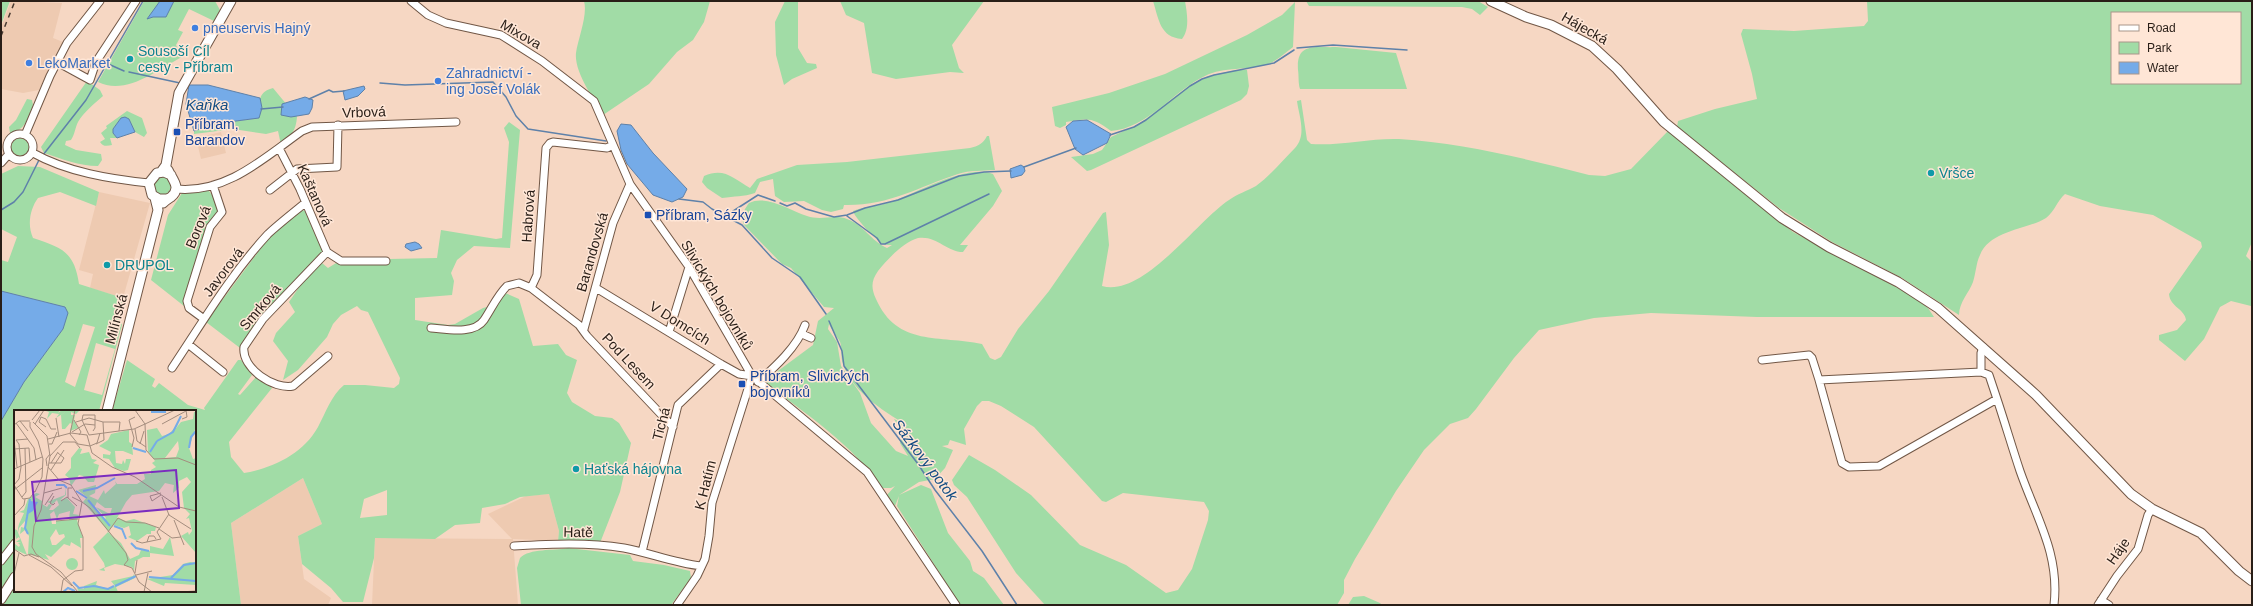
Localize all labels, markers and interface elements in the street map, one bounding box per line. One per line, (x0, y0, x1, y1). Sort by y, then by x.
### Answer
street label: Hájecká (1559, 8, 1611, 48)
legend (2111, 12, 2241, 84)
street label: Mixova (498, 16, 544, 52)
place label: pneuservis Hajný (203, 20, 310, 36)
text: Road (2147, 21, 2176, 35)
marker: pneuservis Hajný (190, 23, 200, 33)
text: Park (2147, 41, 2173, 55)
place label: Sousoší Cíl cesty - Příbram (138, 43, 233, 75)
marker: Sousoší Cíl cesty - Příbram (125, 54, 135, 64)
place label: LekoMarket (37, 55, 110, 71)
marker: LekoMarket (24, 58, 34, 68)
text: Water (2147, 61, 2179, 75)
place label: Zahradnictví - ing Josef Volák (446, 65, 541, 97)
marker: Zahradnictví - ing Josef Volák (433, 76, 443, 86)
water label: Kaňka (186, 96, 228, 113)
street label: Vrbová (342, 103, 386, 121)
place label: Příbram, Barandov (185, 116, 245, 148)
marker: Příbram, Barandov (172, 127, 182, 137)
street label: Kaštanová (294, 162, 336, 229)
place label: Vršce (1939, 165, 1974, 181)
marker: Vršce (1926, 168, 1936, 178)
street label: Habrová (518, 189, 538, 243)
street label: Borová (182, 203, 214, 251)
place label: Příbram, Sázky (656, 207, 752, 223)
street label: Barandovská (573, 210, 611, 293)
marker: Příbram, Sázky (643, 210, 653, 220)
street label: Slivických bojovníků (678, 237, 756, 353)
street label: Javorová (200, 244, 247, 300)
place label: DRUPOL (115, 257, 174, 273)
marker: DRUPOL (102, 260, 112, 270)
street label: Smrková (236, 281, 284, 333)
street label: Milínská (102, 292, 130, 346)
street label: V Domcích (647, 298, 713, 348)
street label: Pod Lesem (599, 330, 659, 392)
place label: Příbram, Slivických bojovníků (750, 368, 869, 400)
marker: Příbram, Slivických bojovníků (737, 379, 747, 389)
street label: Tichá (649, 405, 673, 442)
inset map (14, 410, 196, 592)
water label: Sázkový potok (889, 416, 962, 505)
street label: K Hatím (691, 459, 719, 511)
place label: Haťská hájovna (584, 461, 682, 477)
marker: Haťská hájovna (571, 464, 581, 474)
street label: Hatě (563, 524, 593, 540)
street label: Háje (2103, 534, 2133, 567)

